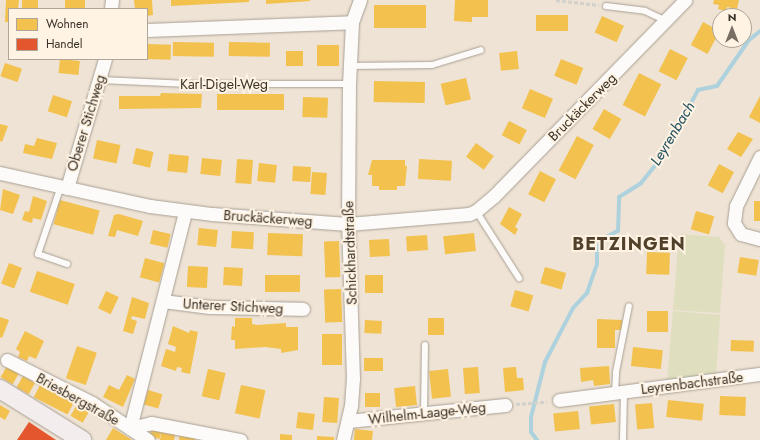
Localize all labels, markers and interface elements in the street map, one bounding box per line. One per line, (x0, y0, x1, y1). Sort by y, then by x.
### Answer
legend (8, 8, 148, 60)
north arrow (712, 8, 752, 48)
text: N (728, 9, 736, 25)
text: Wohnen (46, 15, 89, 33)
text: Handel (46, 35, 82, 53)
street label: Bruckäckerweg (545, 70, 619, 144)
street label: Oberer Stichweg (63, 73, 109, 173)
street label: Karl-Digel-Weg (180, 76, 268, 92)
water label: Leyrenbach (647, 99, 699, 169)
street label: Schickhardtstraße (340, 201, 360, 305)
street label: Bruckäckerweg (223, 207, 313, 229)
district label: BETZINGEN (572, 233, 686, 255)
street label: Unterer Stichweg (182, 295, 284, 317)
street label: Leyrenbachstraße (640, 368, 744, 398)
street label: Briesbergstraße (33, 369, 123, 429)
street label: Wilhelm-Laage-Weg (367, 398, 487, 428)

